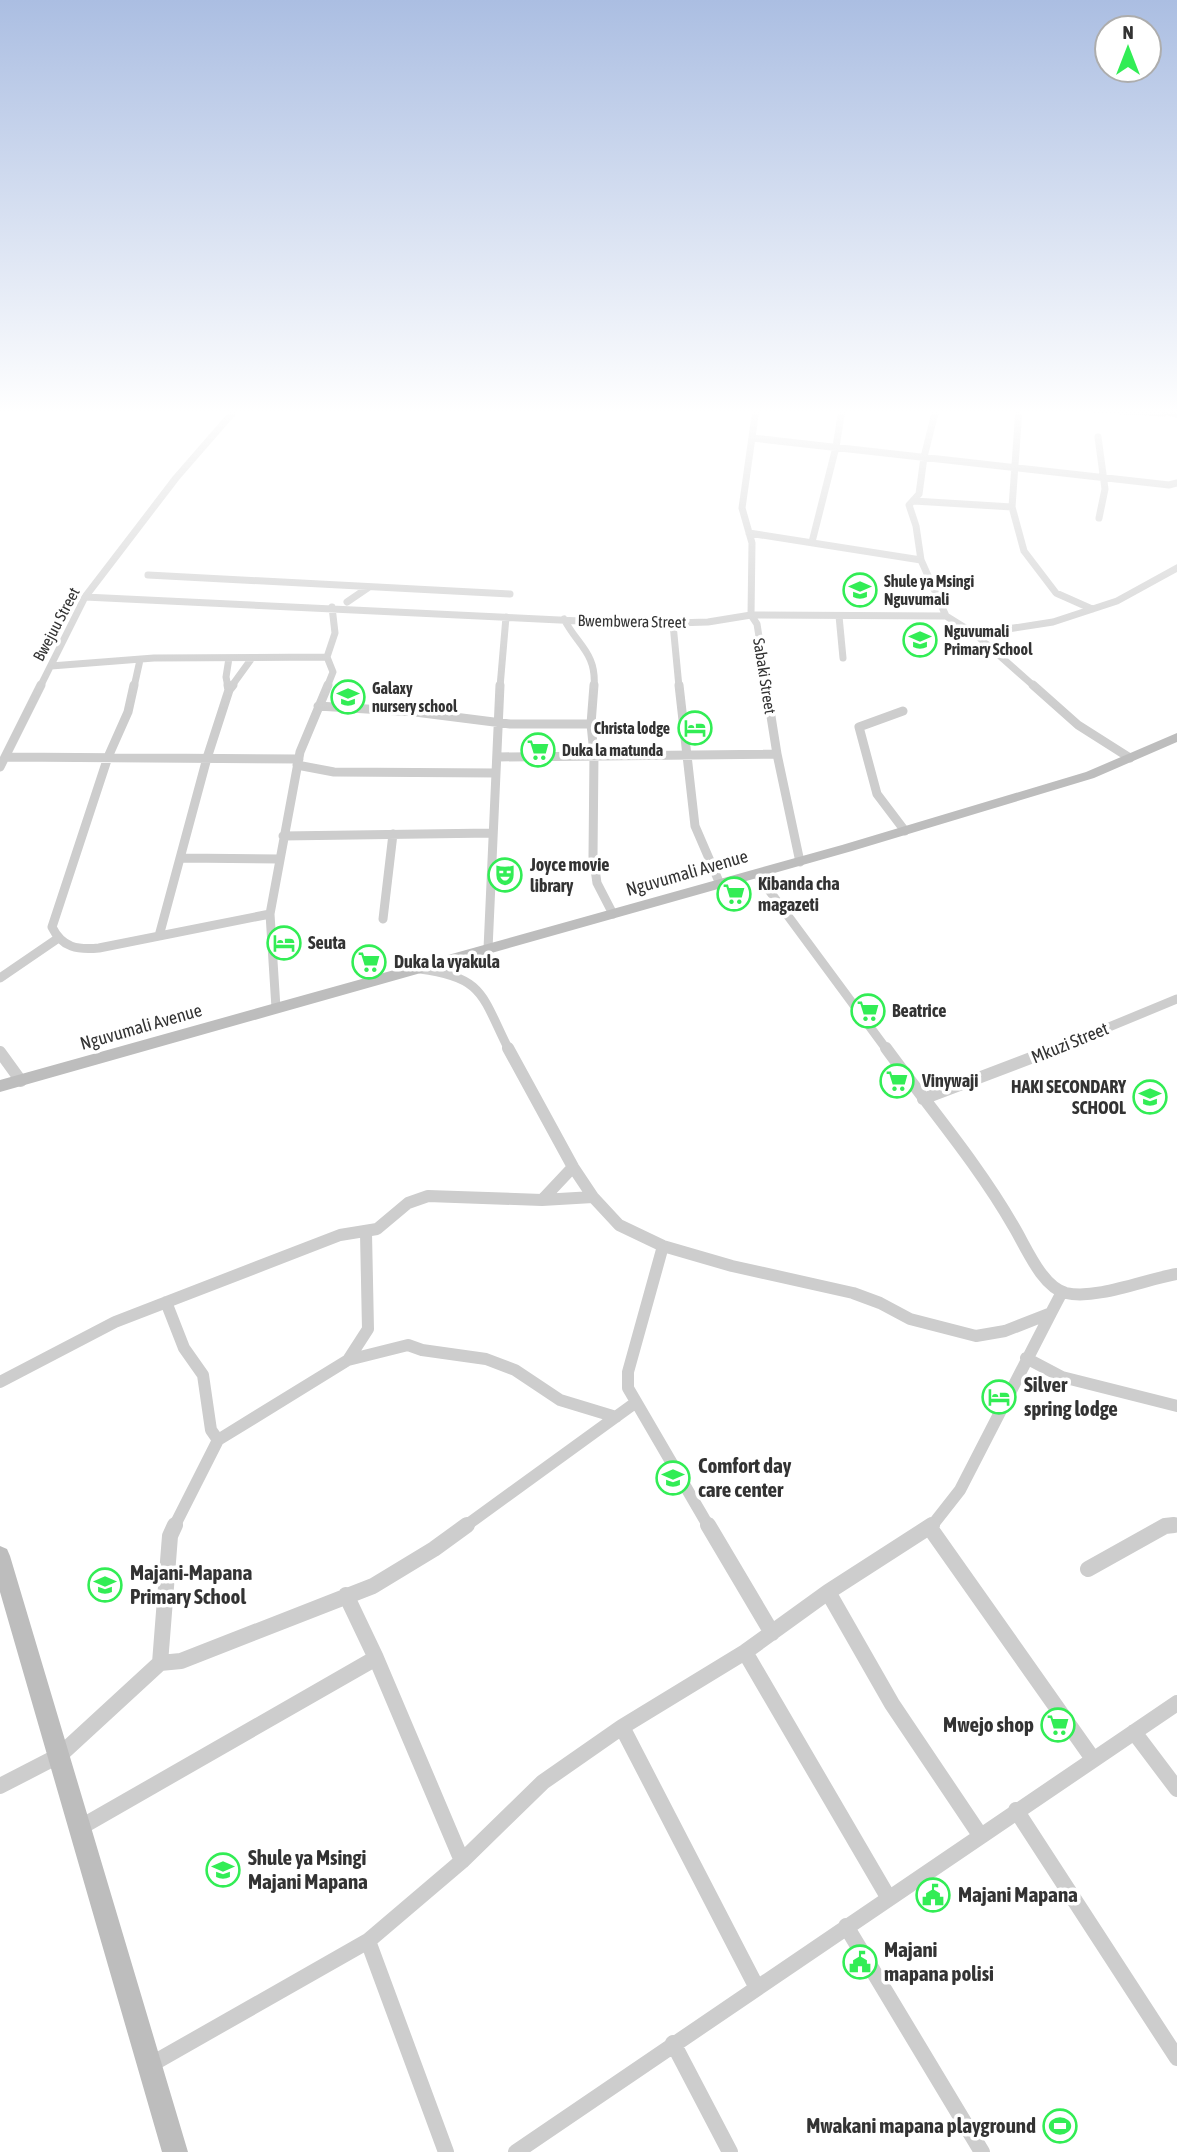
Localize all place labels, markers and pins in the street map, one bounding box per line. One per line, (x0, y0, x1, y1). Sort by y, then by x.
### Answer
school or university icon: Shule ya Msingi Nguvumali (841, 571, 879, 609)
place label: Shule ya Msingi Nguvumali (884, 572, 974, 608)
school or university icon: Nguvumali Primary School (901, 621, 939, 659)
place label: Nguvumali Primary School (944, 622, 1033, 658)
school or university icon: Galaxy nursery school (329, 678, 367, 716)
place label: Galaxy nursery school (372, 679, 458, 715)
hotel icon: Christa lodge (676, 709, 714, 747)
place label: Christa lodge (594, 719, 670, 737)
supermarket icon: Duka la matunda (519, 731, 557, 769)
place label: Duka la matunda (562, 741, 663, 759)
place label: Joyce movie library (529, 854, 610, 896)
theatre icon: Joyce movie library (486, 856, 524, 894)
place label: Kibanda cha magazeti (758, 873, 840, 915)
supermarket icon: Kibanda cha magazeti (715, 875, 753, 913)
hotel icon: Seuta (265, 924, 303, 962)
place label: Seuta (308, 932, 346, 953)
supermarket icon: Duka la vyakula (350, 943, 388, 981)
place label: Duka la vyakula (394, 951, 500, 972)
supermarket icon: Beatrice (849, 992, 887, 1030)
place label: Beatrice (892, 1000, 947, 1021)
supermarket icon: Vinywaji (878, 1062, 916, 1100)
place label: Vinywaji (921, 1070, 978, 1091)
place label: HAKI SECONDARY SCHOOL (1011, 1076, 1127, 1118)
school or university icon: HAKI SECONDARY SCHOOL (1131, 1078, 1169, 1116)
place label: Silver spring lodge (1024, 1372, 1118, 1420)
hotel icon: Silver spring lodge (980, 1378, 1018, 1416)
place label: Comfort day care center (698, 1453, 792, 1501)
school or university icon: Comfort day care center (654, 1459, 692, 1497)
place label: Majani-Mapana Primary School (130, 1560, 252, 1608)
school or university icon: Majani-Mapana Primary School (86, 1566, 124, 1604)
supermarket icon: Mwejo shop (1039, 1706, 1077, 1744)
place label: Mwejo shop (943, 1712, 1034, 1736)
place label: Shule ya Msingi Majani Mapana (248, 1845, 368, 1893)
school or university icon: Shule ya Msingi Majani Mapana (204, 1851, 242, 1889)
public building icon: Majani Mapana (914, 1876, 952, 1914)
place label: Majani Mapana (958, 1882, 1078, 1906)
place label: Majani mapana polisi (884, 1937, 994, 1985)
public building icon: Majani mapana polisi (841, 1943, 879, 1981)
sports icon: Mwakani mapana playground (1041, 2107, 1079, 2145)
place label: Mwakani mapana playground (806, 2113, 1036, 2137)

